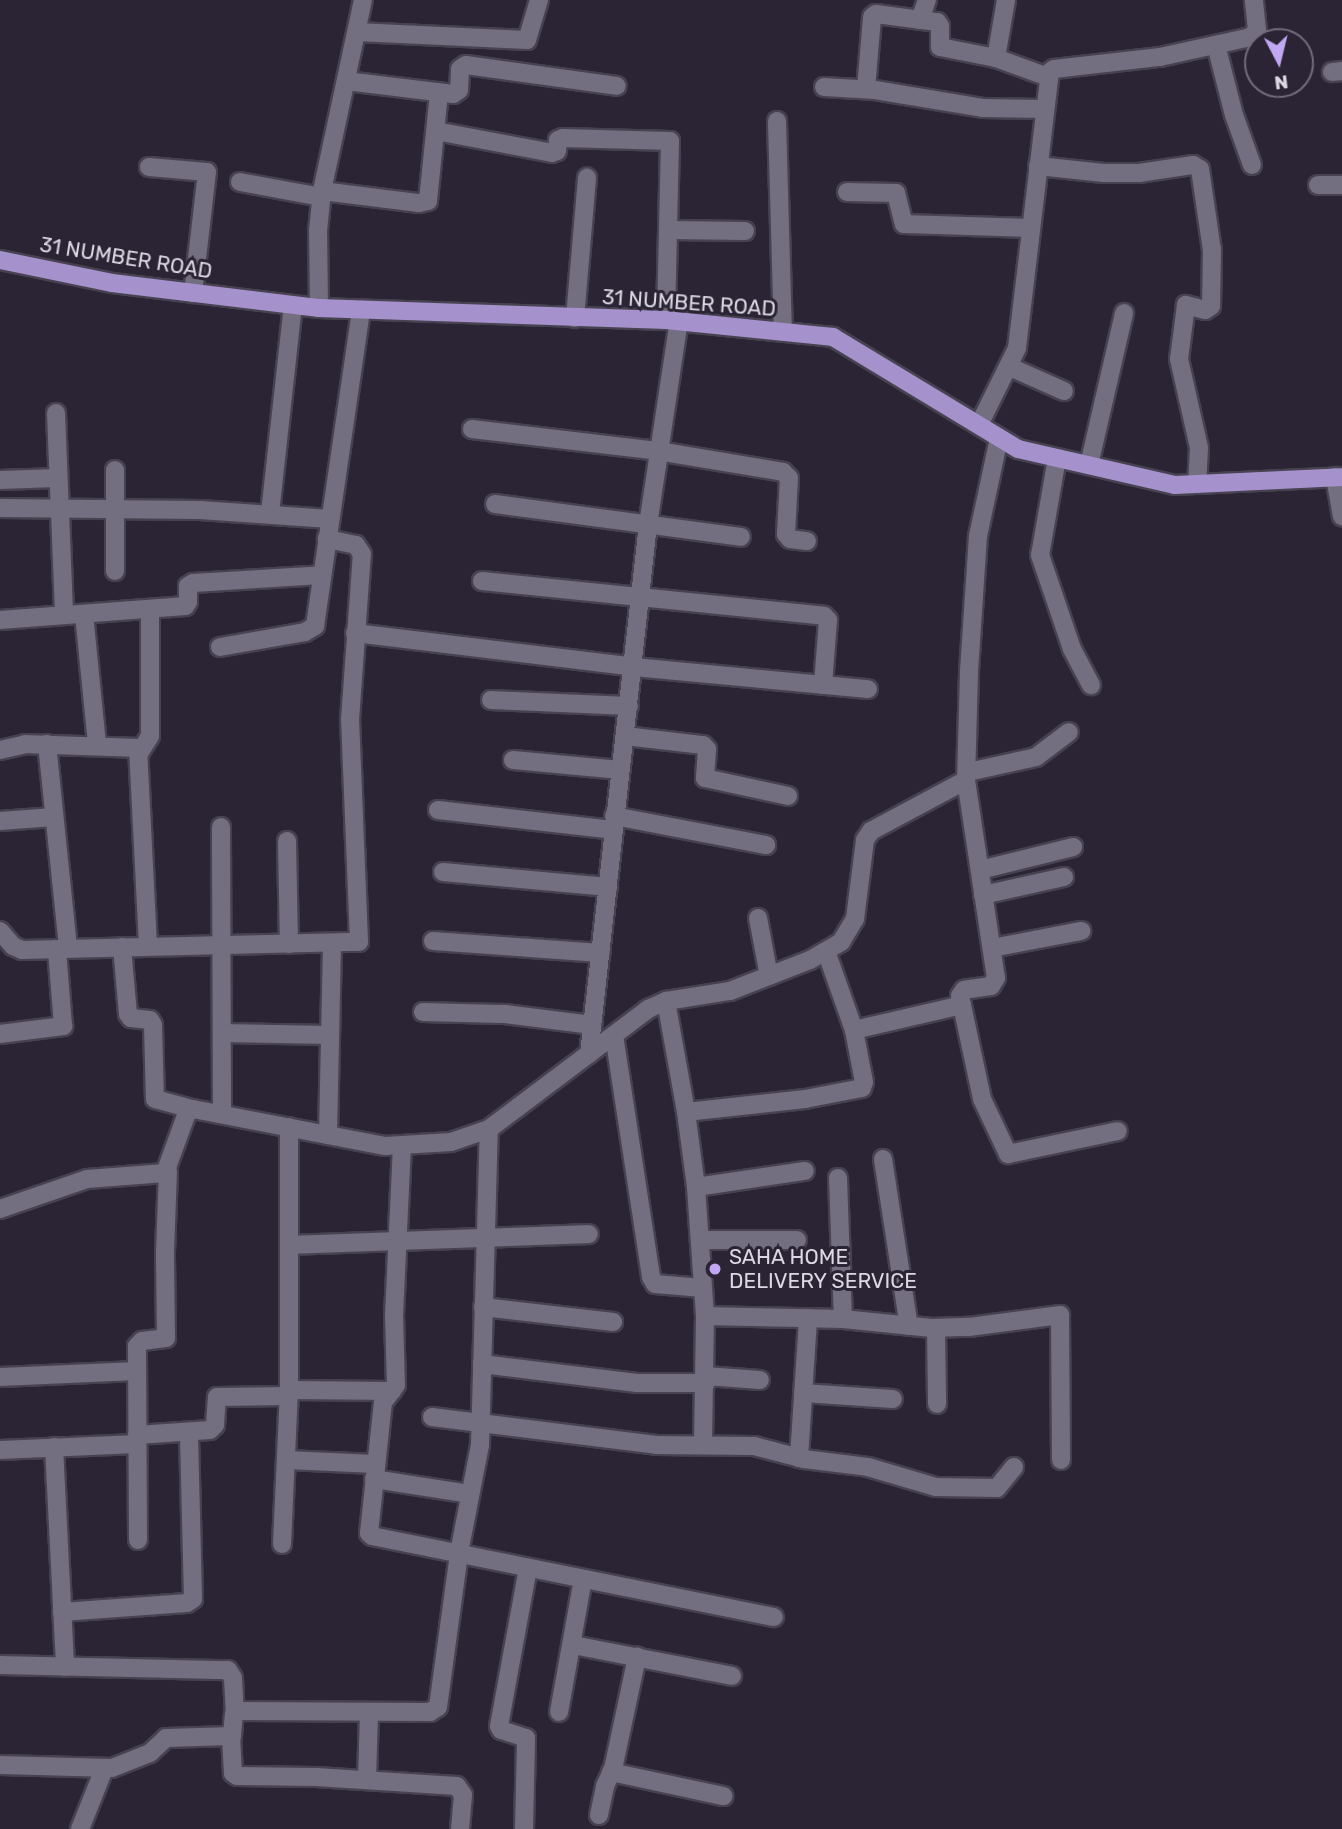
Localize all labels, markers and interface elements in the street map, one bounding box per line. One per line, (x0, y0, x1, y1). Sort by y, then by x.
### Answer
north arrow (1244, 28, 1314, 98)
text: N (1273, 70, 1290, 95)
street label: 31 NUMBER ROAD (38, 232, 214, 284)
street label: 31 NUMBER ROAD (601, 284, 777, 322)
place label: SAHA HOME DELIVERY SERVICE (729, 1244, 918, 1294)
marker: SAHA HOME DELIVERY SERVICE (707, 1261, 723, 1277)

